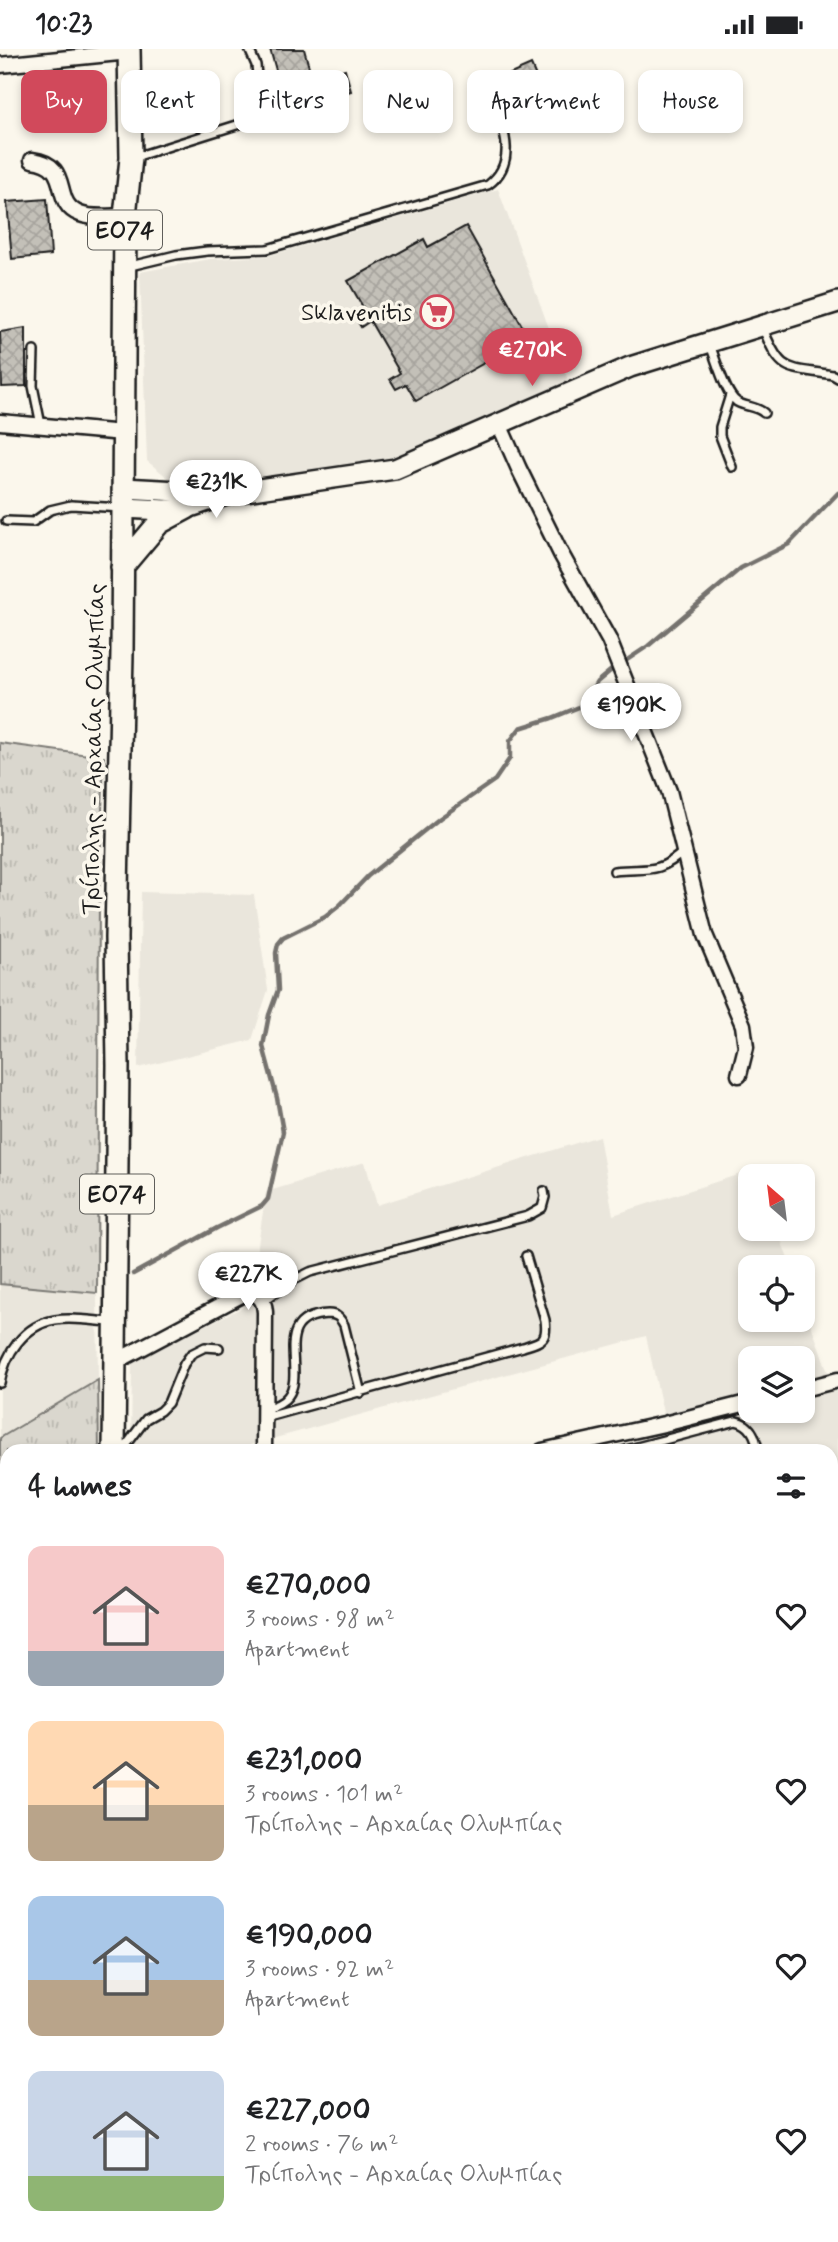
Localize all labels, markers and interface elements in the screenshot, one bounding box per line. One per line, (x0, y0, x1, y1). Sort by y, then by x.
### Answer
text: 10:23 (35, 8, 92, 42)
chip: Buy (21, 70, 107, 133)
chip: Rent (121, 70, 220, 133)
chip: Filters (234, 70, 349, 133)
chip: New (363, 70, 453, 133)
chip: Apartment (467, 70, 624, 133)
chip: House (638, 70, 743, 133)
road number: ΕΟ74 (88, 211, 162, 249)
supermarket icon: Sklavenitis (418, 293, 456, 331)
place label: Sklavenitis (301, 298, 412, 329)
pin: €270K (483, 329, 581, 388)
text: €270K (498, 336, 566, 366)
pin: €231K (167, 461, 265, 520)
text: €231K (185, 468, 247, 498)
street label: Τρίπολης - Αρχαίας Ολυμπίας (76, 583, 113, 915)
pin: €190K (582, 683, 680, 743)
text: €190K (596, 691, 666, 721)
north arrow (738, 1164, 816, 1241)
map controls (738, 1164, 815, 1423)
road number: ΕΟ74 (80, 1175, 154, 1213)
pin: €227K (199, 1253, 297, 1312)
button: locate (738, 1255, 815, 1332)
text: €227K (214, 1260, 282, 1290)
button: layers (738, 1346, 815, 1423)
text: 4 homes (28, 1467, 132, 1506)
icon: filters (772, 1467, 810, 1505)
text: €270,000 (245, 1566, 371, 1605)
icon: home (84, 1574, 168, 1658)
icon: heart (772, 1597, 810, 1635)
text: 3 rooms · 98 m² (245, 1605, 395, 1635)
text: Apartment (245, 1635, 350, 1665)
text: €231,000 (245, 1741, 362, 1780)
icon: home (84, 1749, 168, 1833)
icon: heart (772, 1772, 810, 1810)
text: 3 rooms · 101 m² (245, 1780, 403, 1810)
text: Τρίπολης - Αρχαίας Ολυμπίας (245, 1810, 562, 1840)
text: €190,000 (245, 1916, 372, 1955)
icon: home (84, 1924, 168, 2008)
icon: heart (772, 1947, 810, 1985)
text: 3 rooms · 92 m² (245, 1955, 394, 1985)
text: Apartment (245, 1985, 350, 2015)
text: €227,000 (245, 2091, 370, 2130)
icon: home (84, 2099, 168, 2183)
icon: heart (772, 2122, 810, 2160)
text: 2 rooms · 76 m² (245, 2130, 398, 2160)
text: Τρίπολης - Αρχαίας Ολυμπίας (245, 2160, 562, 2190)

